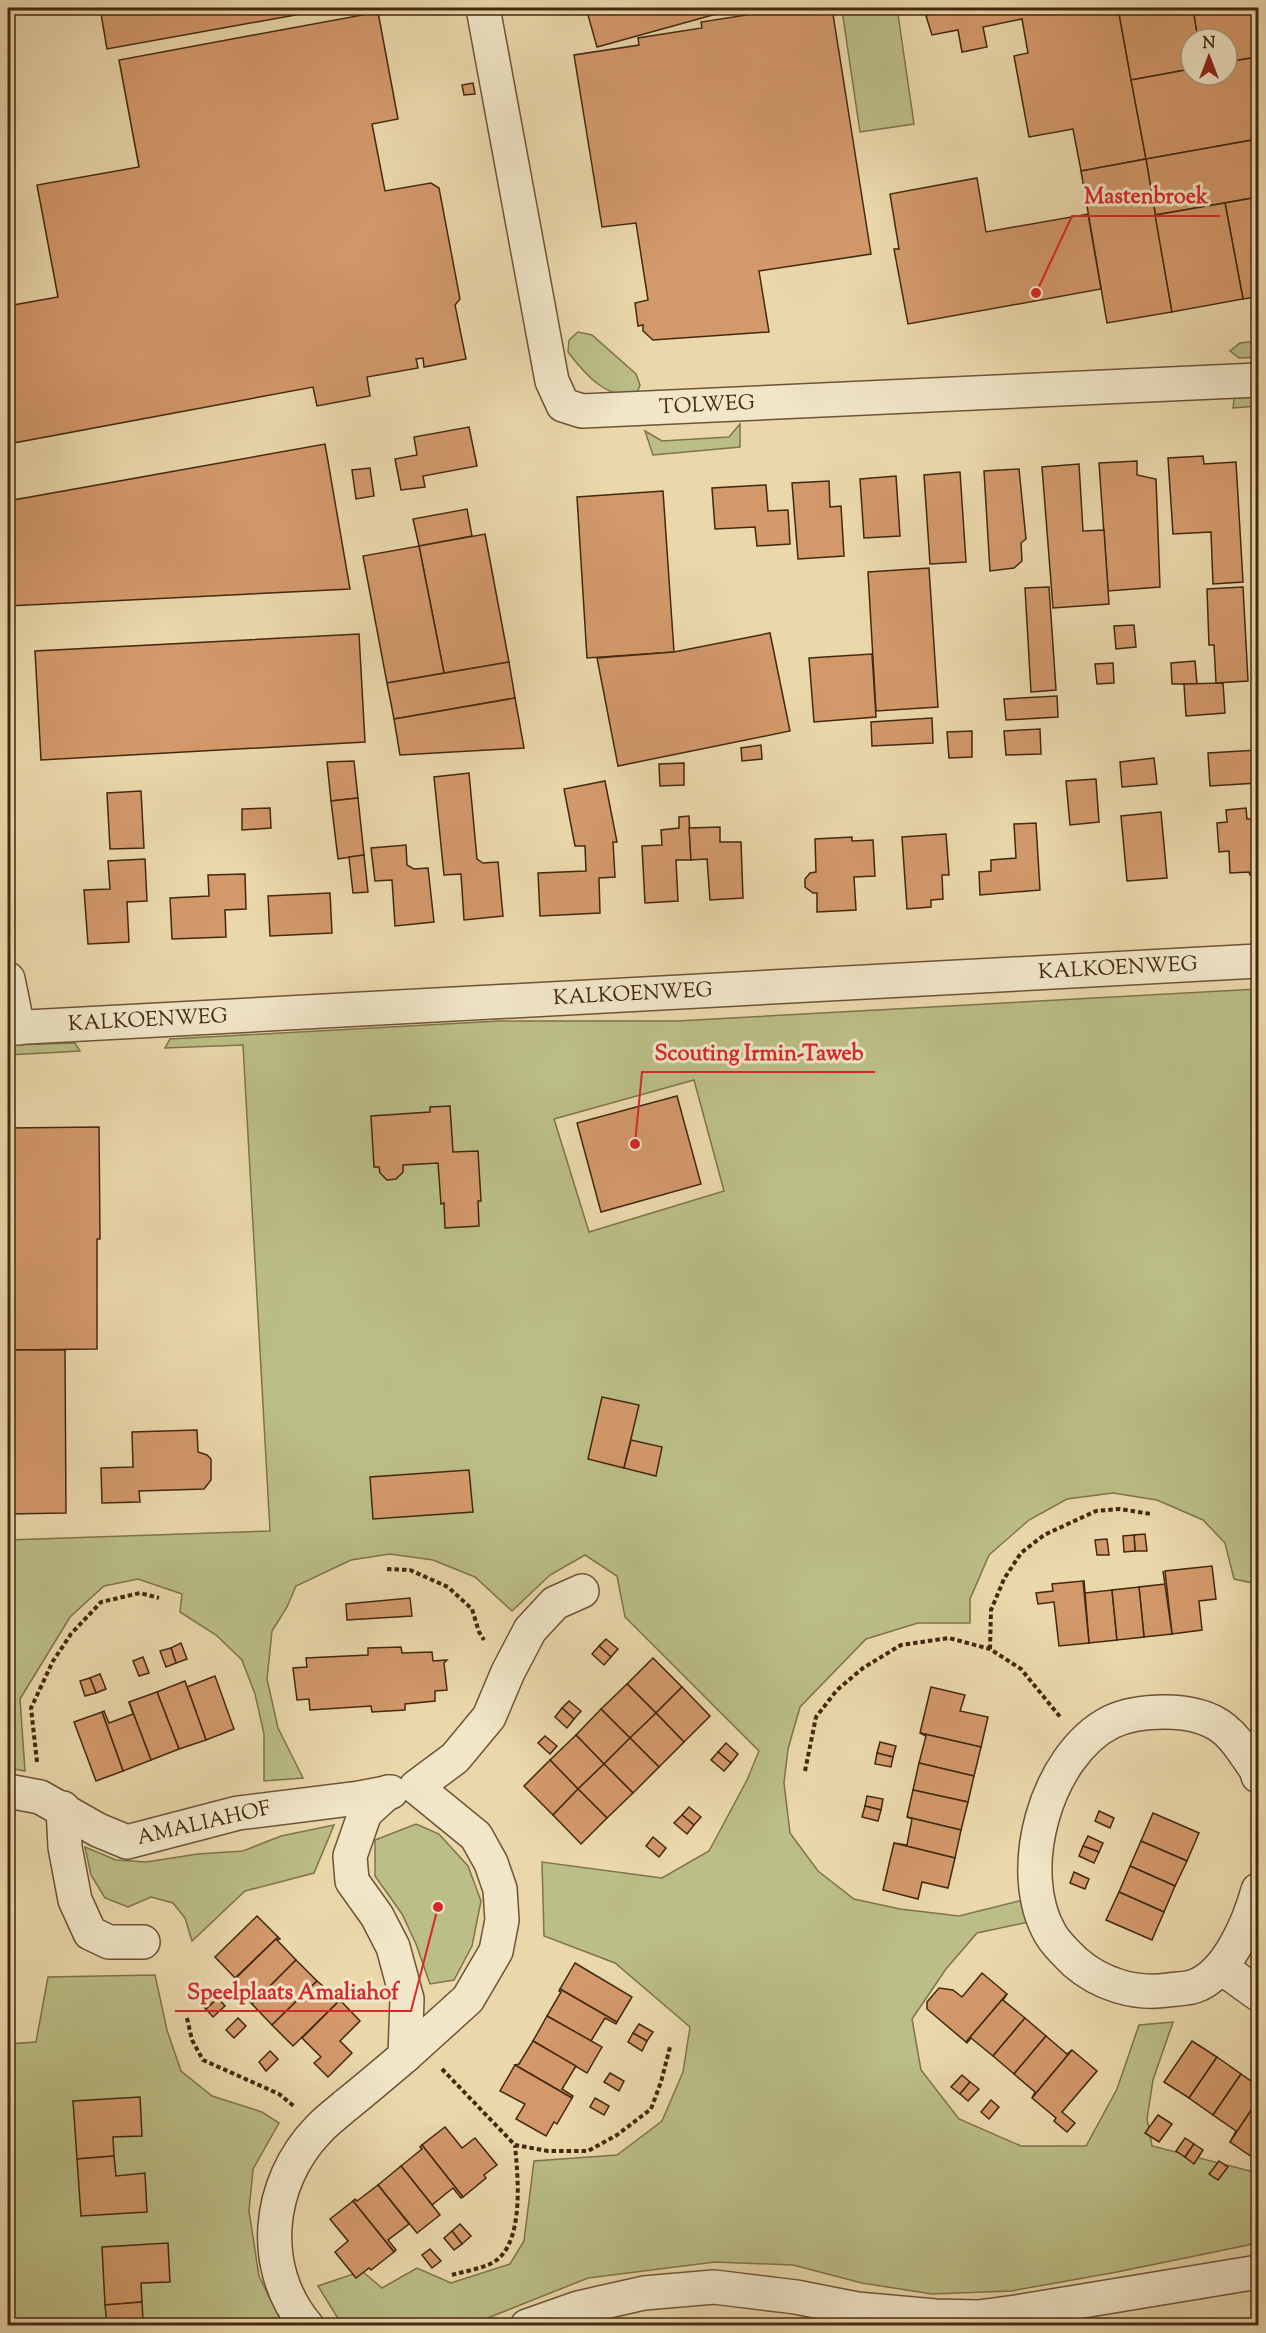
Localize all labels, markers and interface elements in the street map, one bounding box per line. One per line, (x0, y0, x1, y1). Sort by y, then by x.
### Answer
north arrow (1179, 27, 1239, 87)
text: N (1203, 33, 1216, 56)
callout: Mastenbroek (1072, 176, 1220, 216)
text: Mastenbroek (1084, 182, 1208, 214)
street label: TOLWEG (658, 389, 756, 423)
street label: KALKOENWEG (1037, 950, 1199, 988)
street label: KALKOENWEG (552, 976, 714, 1014)
street label: KALKOENWEG (67, 1002, 229, 1040)
callout: Scouting Irmin-Taweb (642, 1032, 875, 1072)
text: Scouting Irmin-Taweb (654, 1039, 864, 1071)
street label: AMALIAHOF (134, 1794, 274, 1854)
callout: Speelplaats Amaliahof (175, 1971, 411, 2011)
text: Speelplaats Amaliahof (187, 1978, 400, 2010)

